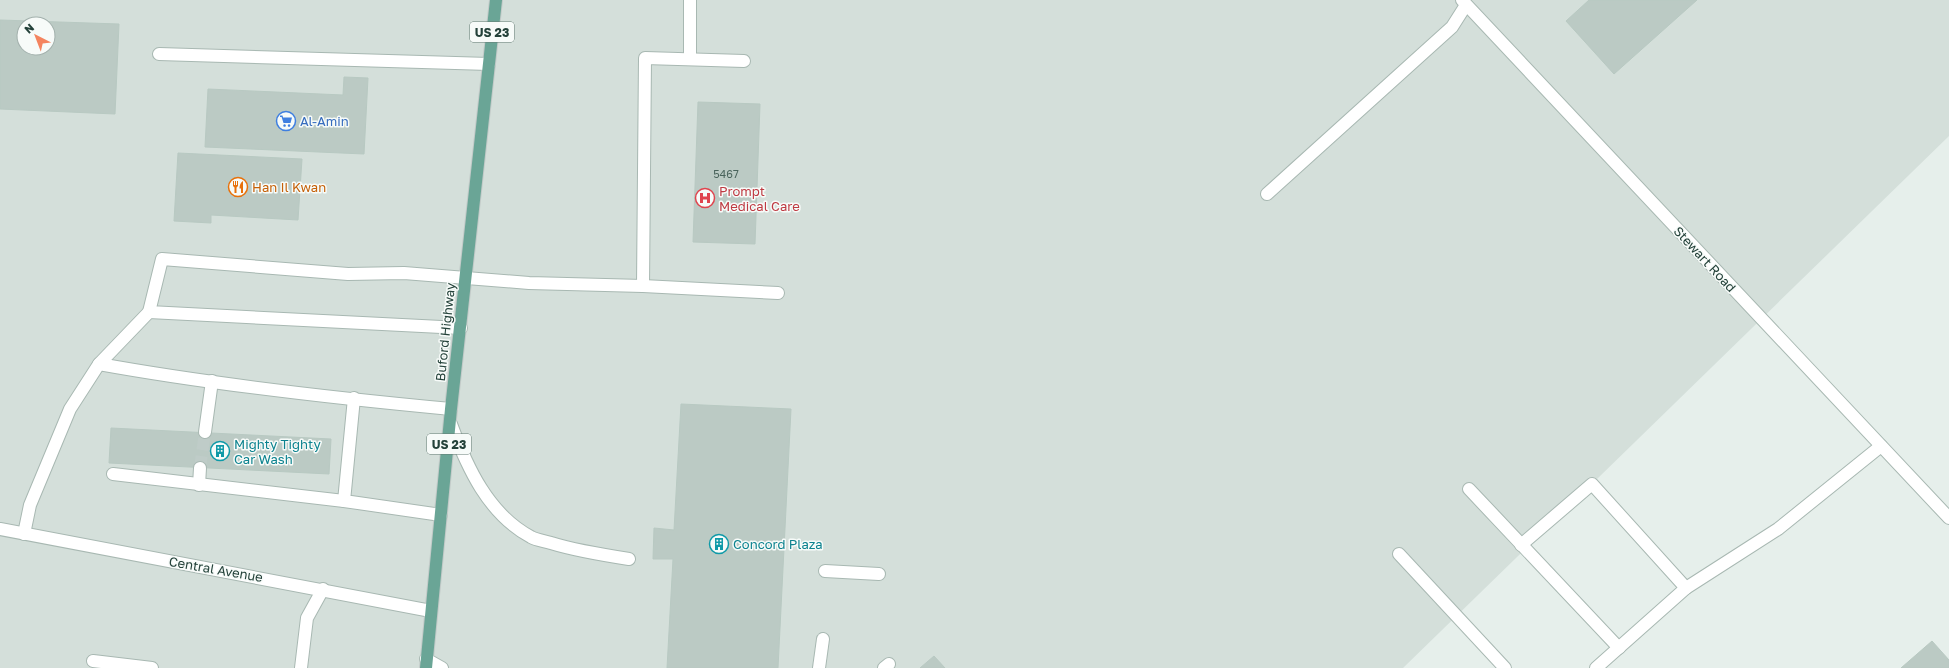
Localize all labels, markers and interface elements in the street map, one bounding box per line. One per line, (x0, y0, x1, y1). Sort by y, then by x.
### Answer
north arrow (16, 16, 56, 56)
text: N (22, 21, 36, 36)
road number: US 23 (470, 22, 514, 42)
supermarket icon: Al-Amin (275, 110, 297, 132)
place label: Al-Amin (300, 113, 349, 129)
house number: 5467 (713, 167, 739, 180)
restaurant icon: Han Il Kwan (227, 176, 249, 198)
place label: Han Il Kwan (252, 179, 326, 195)
place label: Prompt Medical Care (719, 183, 800, 214)
hospital icon: Prompt Medical Care (694, 187, 716, 209)
street label: Stewart Road (1671, 223, 1739, 295)
street label: Buford Highway (432, 281, 458, 382)
road number: US 23 (427, 434, 471, 454)
place label: Mighty Tighty Car Wash (234, 436, 321, 467)
building icon: Mighty Tighty Car Wash (209, 440, 231, 462)
building icon: Concord Plaza (708, 533, 730, 555)
place label: Concord Plaza (733, 536, 823, 552)
street label: Central Avenue (168, 553, 264, 585)

